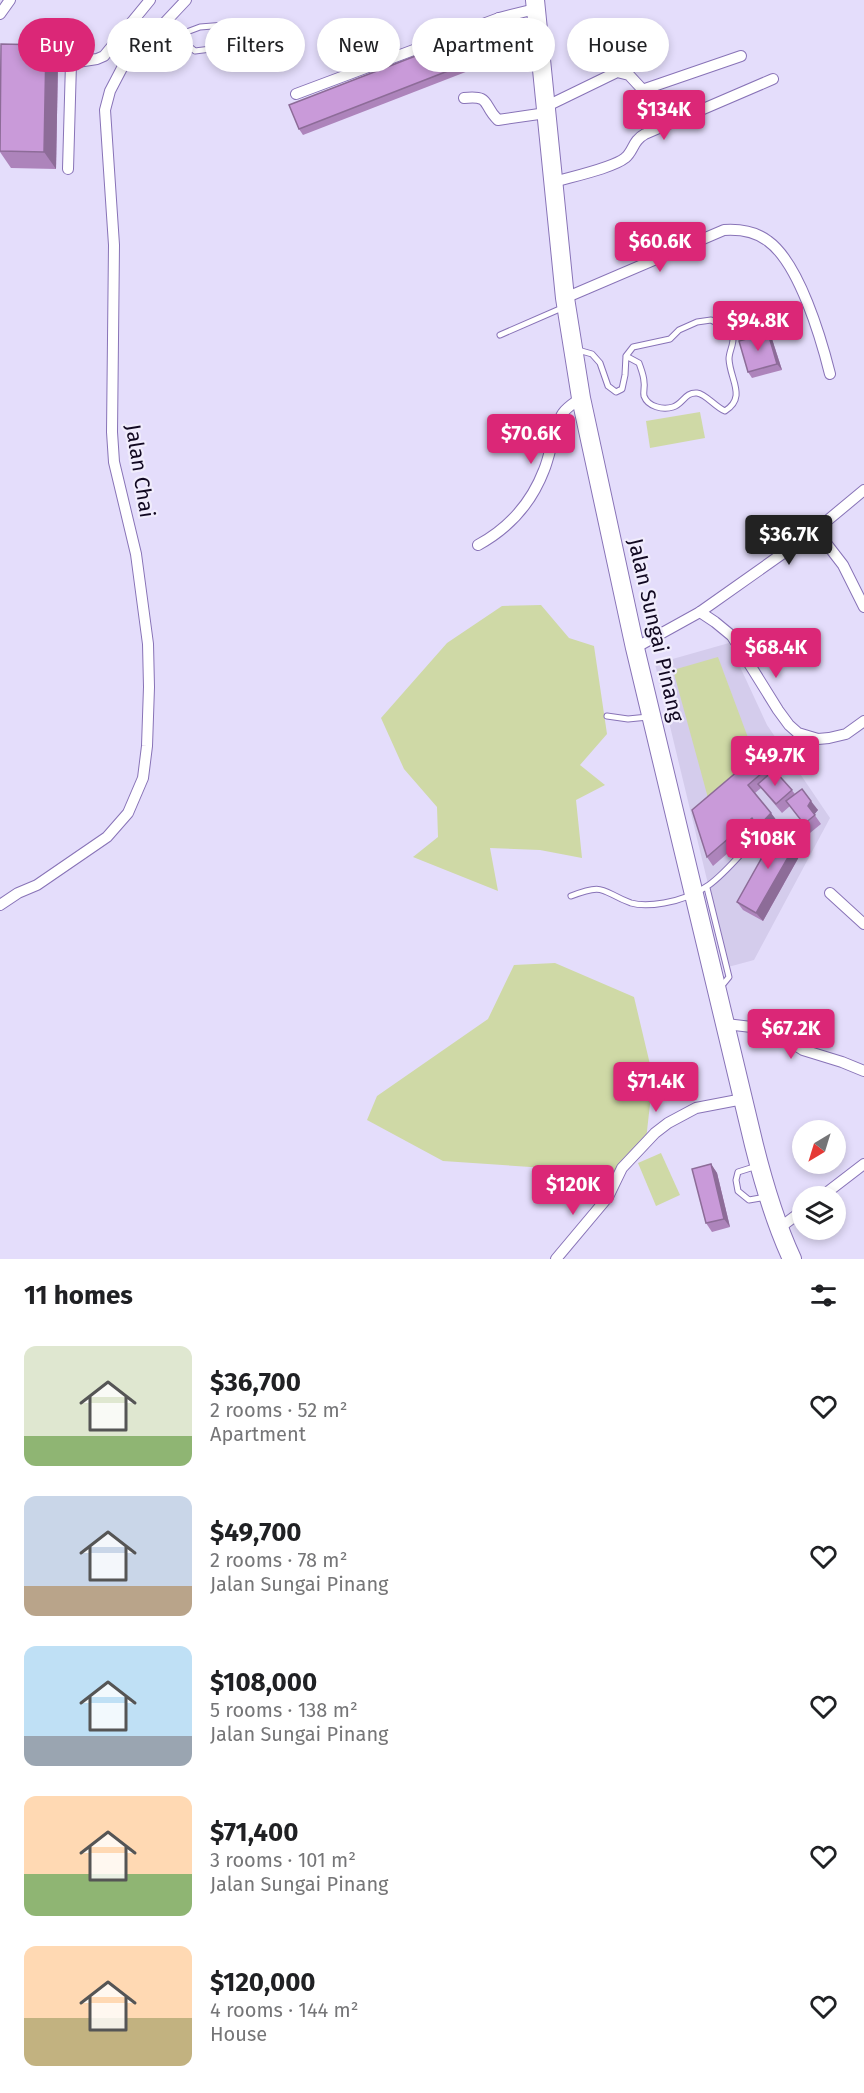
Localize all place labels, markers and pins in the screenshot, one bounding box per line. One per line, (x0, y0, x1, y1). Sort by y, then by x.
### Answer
pin: $134K (622, 90, 706, 141)
pin: $60.6K (611, 222, 709, 273)
pin: $94.8K (709, 301, 807, 352)
pin: $70.6K (482, 414, 580, 465)
pin: $36.7K (740, 515, 838, 566)
pin: $68.4K (727, 628, 825, 679)
pin: $49.7K (726, 736, 824, 787)
pin: $108K (726, 819, 810, 870)
pin: $67.2K (742, 1009, 840, 1060)
pin: $71.4K (607, 1062, 705, 1113)
pin: $120K (531, 1165, 615, 1216)

